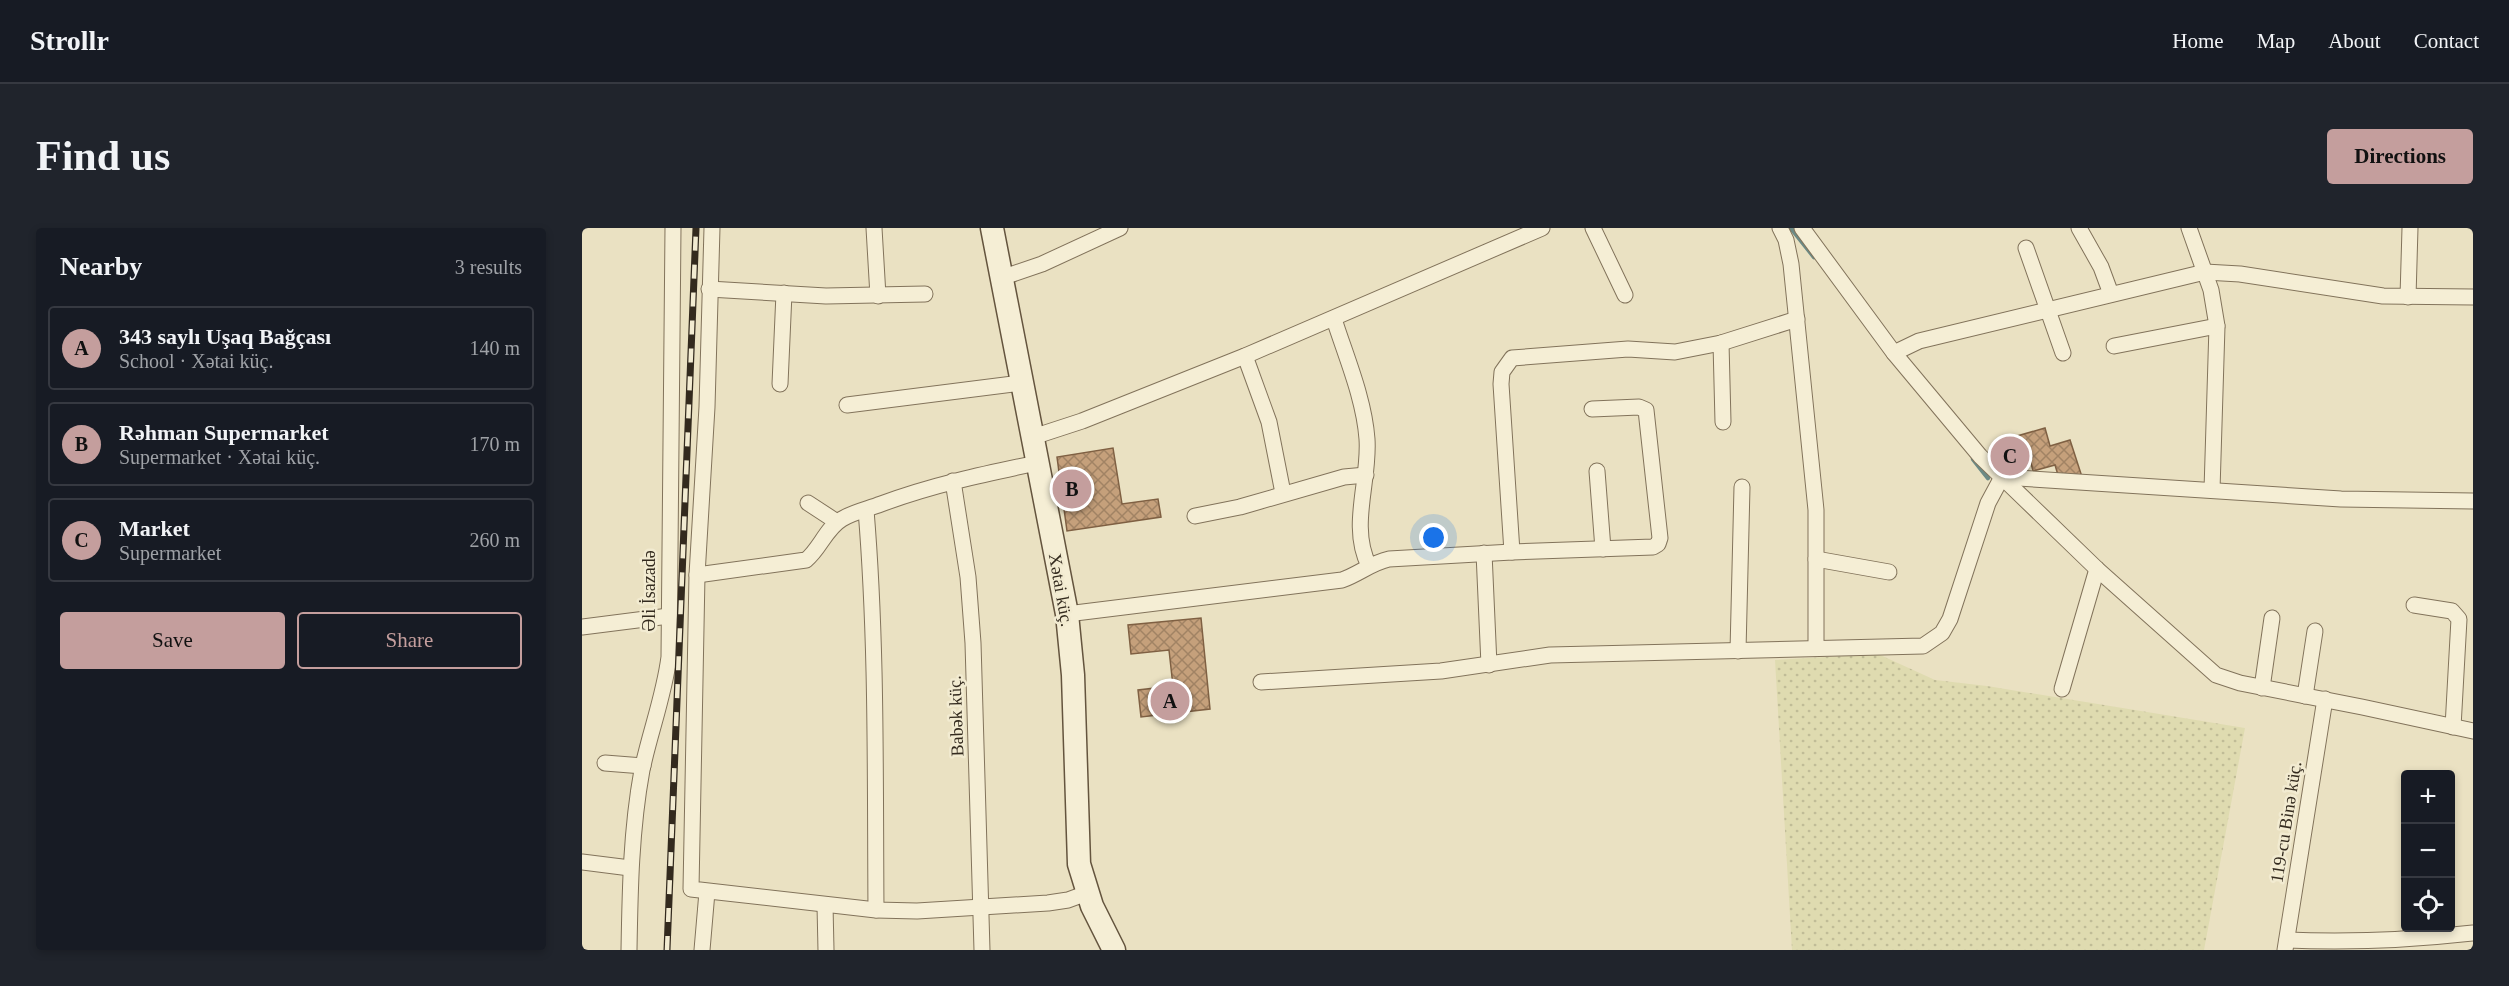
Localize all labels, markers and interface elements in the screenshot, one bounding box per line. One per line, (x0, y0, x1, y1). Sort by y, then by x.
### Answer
text: Strollr (30, 25, 109, 56)
text: Home (2172, 29, 2224, 53)
text: Map (2257, 29, 2295, 53)
text: About (2328, 29, 2381, 53)
text: Contact (2414, 29, 2479, 53)
button: Directions (2327, 129, 2473, 184)
text: Find us (36, 133, 170, 179)
text: Nearby (60, 252, 142, 281)
text: 3 results (455, 256, 522, 278)
text: 343 saylı Uşaq Bağçası (119, 324, 331, 349)
text: A (74, 337, 89, 359)
text: 140 m (469, 337, 520, 359)
text: School · Xətai küç. (119, 350, 273, 372)
text: Rəhman Supermarket (119, 420, 329, 445)
text: B (75, 433, 88, 455)
text: 170 m (469, 433, 520, 455)
pin: C (1990, 434, 2030, 478)
text: Supermarket · Xətai küç. (119, 446, 320, 468)
pin: B (1052, 466, 1092, 512)
text: Market (119, 516, 190, 541)
your location (1419, 523, 1448, 552)
text: C (74, 529, 89, 551)
text: 260 m (469, 529, 520, 551)
text: Supermarket (119, 542, 221, 564)
street label: Əli İsazadə (639, 550, 659, 632)
street label: Xətai küç. (1045, 552, 1077, 628)
button: Save (60, 612, 285, 669)
button: Share (297, 612, 522, 669)
street label: Babək küç. (945, 675, 967, 757)
pin: A (1150, 678, 1190, 724)
street label: 119-cu Binə küç. (2267, 760, 2305, 884)
map controls (2401, 770, 2455, 932)
button: + (2401, 770, 2455, 824)
button: − (2401, 824, 2455, 878)
button: locate (2401, 878, 2455, 932)

